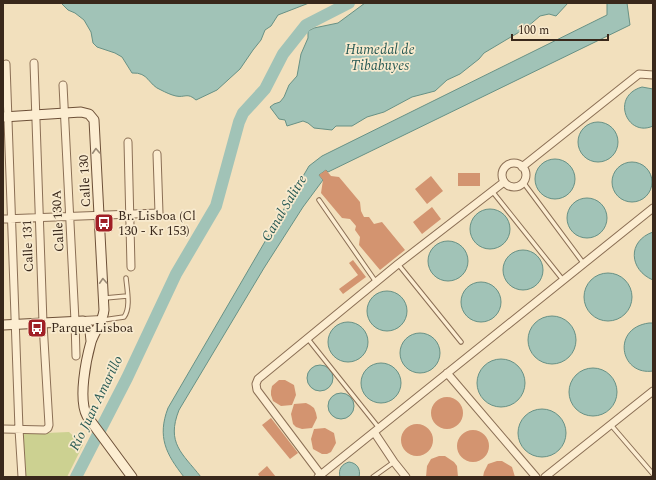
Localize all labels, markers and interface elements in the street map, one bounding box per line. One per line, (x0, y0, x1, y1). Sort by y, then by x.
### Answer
scale bar (512, 16, 608, 42)
text: 100 m (518, 21, 549, 40)
water label: Humedal de Tibabuyes (345, 39, 415, 76)
one-way arrow (92, 148, 101, 154)
street label: Calle 130 (74, 154, 96, 208)
water label: Canal Salitre (256, 171, 312, 245)
street label: Calle 130A (46, 189, 70, 253)
place label: Br. Lisboa (Cl 130 - Kr 153) (118, 206, 196, 241)
bus stop icon: Br. Lisboa (Cl 130 - Kr 153) (93, 212, 115, 234)
street label: Calle 131 (17, 219, 39, 273)
one-way arrow (98, 278, 107, 284)
bus stop icon: Parque Lisboa (26, 317, 48, 339)
place label: Parque Lisboa (51, 318, 134, 338)
water label: Río Juan Amarillo (64, 352, 128, 454)

